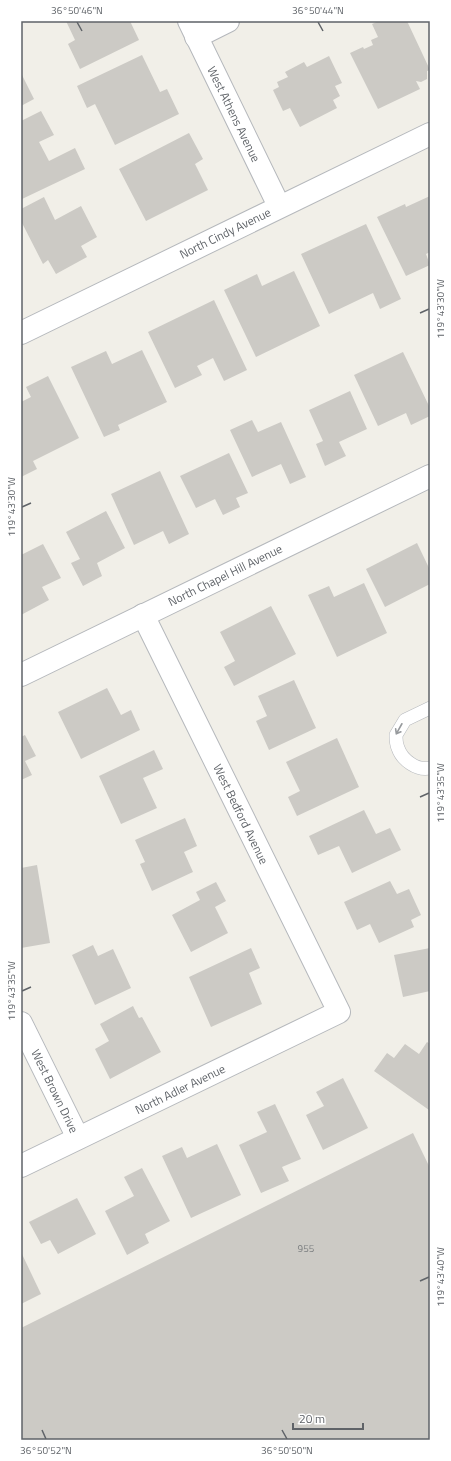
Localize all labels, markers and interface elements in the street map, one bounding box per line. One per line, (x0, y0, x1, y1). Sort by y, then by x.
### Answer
text: 36°50'46"N (51, 3, 103, 18)
text: 36°50'44"N (292, 3, 344, 18)
street label: West Athens Avenue (202, 63, 266, 165)
street label: North Cindy Avenue (176, 203, 274, 263)
text: 119°43'30"W (433, 279, 448, 339)
text: 119°43'30"W (4, 477, 19, 537)
street label: North Chapel Hill Avenue (165, 539, 285, 611)
one-way arrow (395, 723, 402, 735)
street label: West Bedford Avenue (208, 761, 274, 867)
text: 119°43'35"W (433, 763, 448, 823)
text: 119°43'35"W (4, 961, 19, 1021)
street label: West Brown Drive (27, 1046, 83, 1136)
street label: North Adler Avenue (132, 1059, 228, 1119)
house number: 955 (298, 1241, 315, 1256)
text: 119°43'40"W (433, 1247, 448, 1307)
scale bar (293, 1405, 363, 1431)
text: 20 m (299, 1409, 325, 1428)
text: 36°50'52"N (20, 1443, 72, 1458)
text: 36°50'50"N (261, 1443, 313, 1458)

